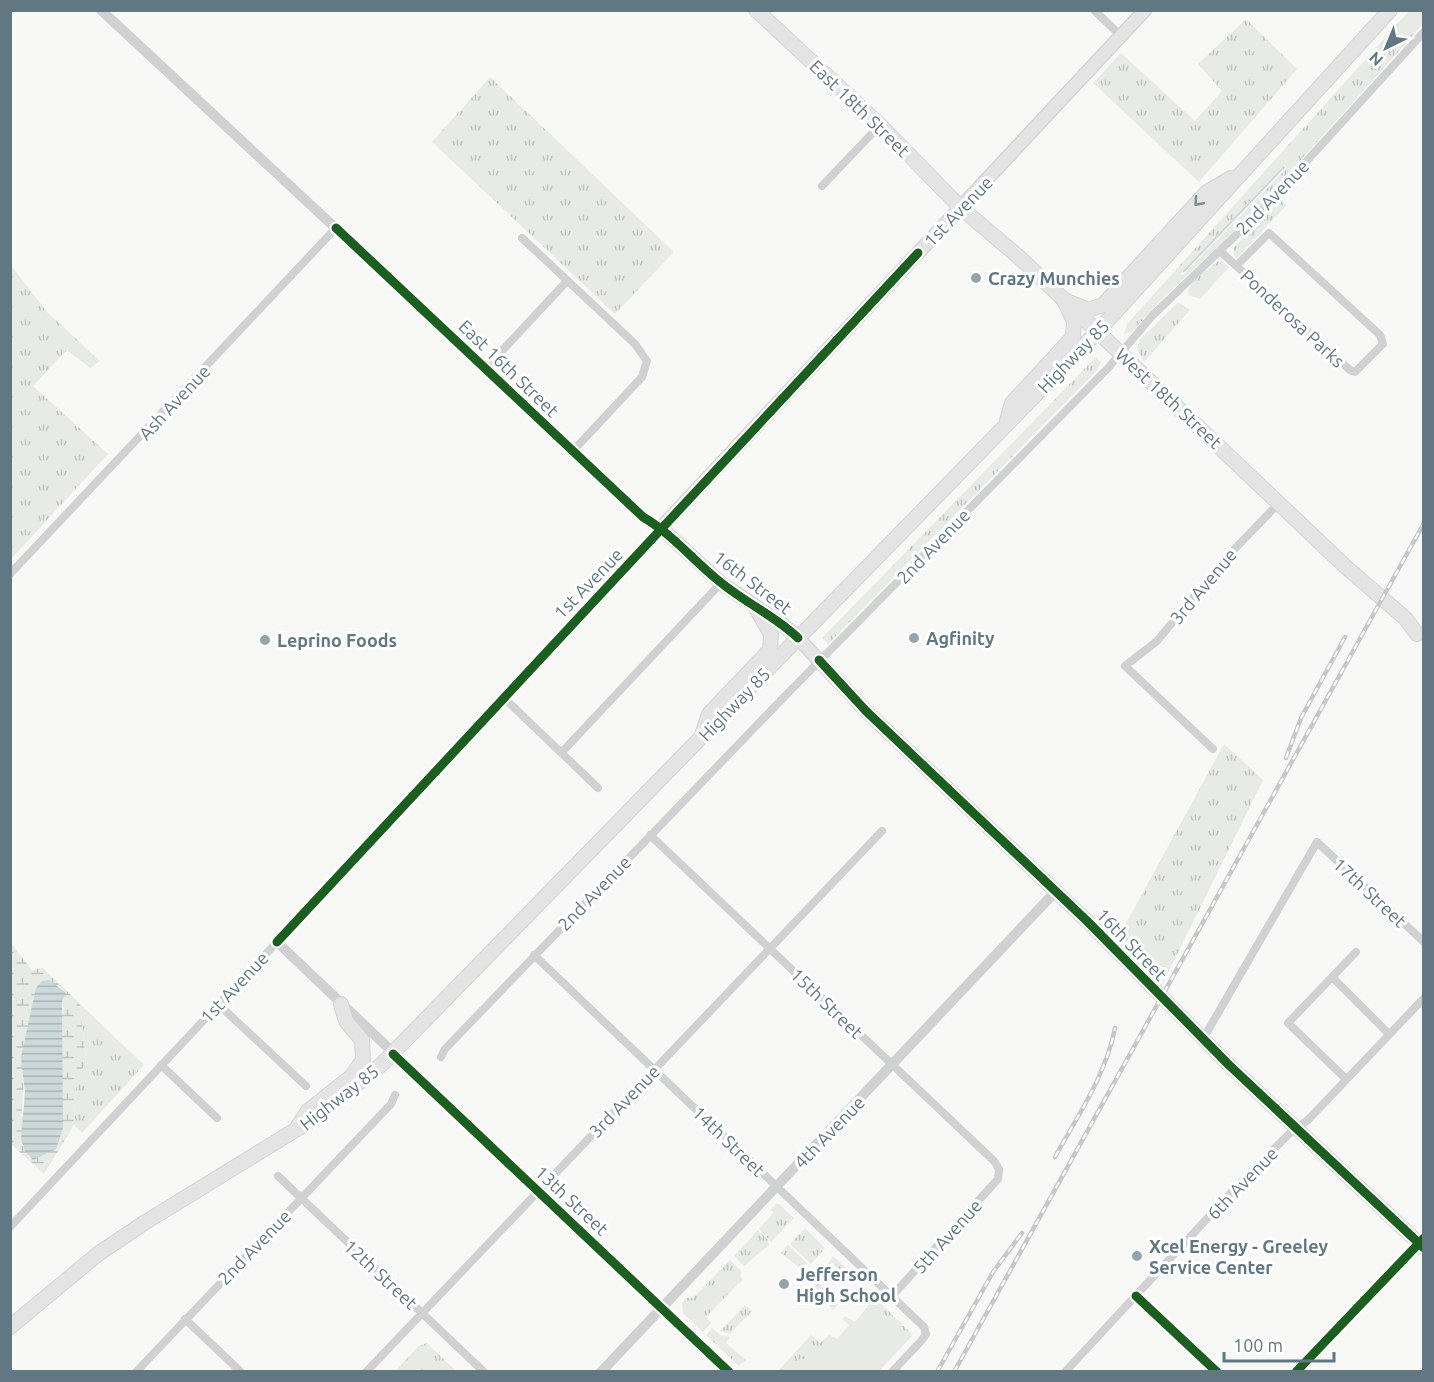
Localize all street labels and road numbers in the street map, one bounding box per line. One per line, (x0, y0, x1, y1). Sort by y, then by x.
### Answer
street label: East 18th Street (806, 56, 914, 160)
street label: 2nd Avenue (1232, 156, 1312, 238)
street label: 1st Avenue (920, 172, 996, 250)
street label: Ponderosa Parks (1237, 265, 1349, 371)
street label: Highway 85 (1033, 315, 1113, 397)
street label: East 16th Street (455, 316, 563, 420)
street label: West 18th Street (1112, 344, 1226, 452)
street label: Ash Avenue (134, 361, 214, 443)
street label: 2nd Avenue (893, 505, 973, 587)
street label: 1st Avenue (550, 544, 626, 622)
street label: 3rd Avenue (1166, 544, 1240, 628)
street label: 16th Street (710, 546, 796, 618)
street label: Highway 85 (694, 663, 774, 745)
street label: 2nd Avenue (554, 852, 634, 934)
street label: 17th Street (1330, 853, 1410, 931)
street label: 16th Street (1093, 904, 1171, 984)
street label: 1st Avenue (196, 947, 272, 1027)
street label: 15th Street (787, 964, 867, 1042)
street label: Highway 85 (296, 1060, 382, 1134)
street label: 3rd Avenue (585, 1061, 663, 1141)
street label: 4th Avenue (790, 1092, 868, 1172)
street label: 14th Street (689, 1102, 769, 1180)
street label: 6th Avenue (1203, 1143, 1281, 1223)
street label: 13th Street (532, 1161, 612, 1239)
street label: 5th Avenue (909, 1195, 985, 1277)
street label: 2nd Avenue (214, 1206, 294, 1288)
street label: 12th Street (341, 1235, 421, 1313)

